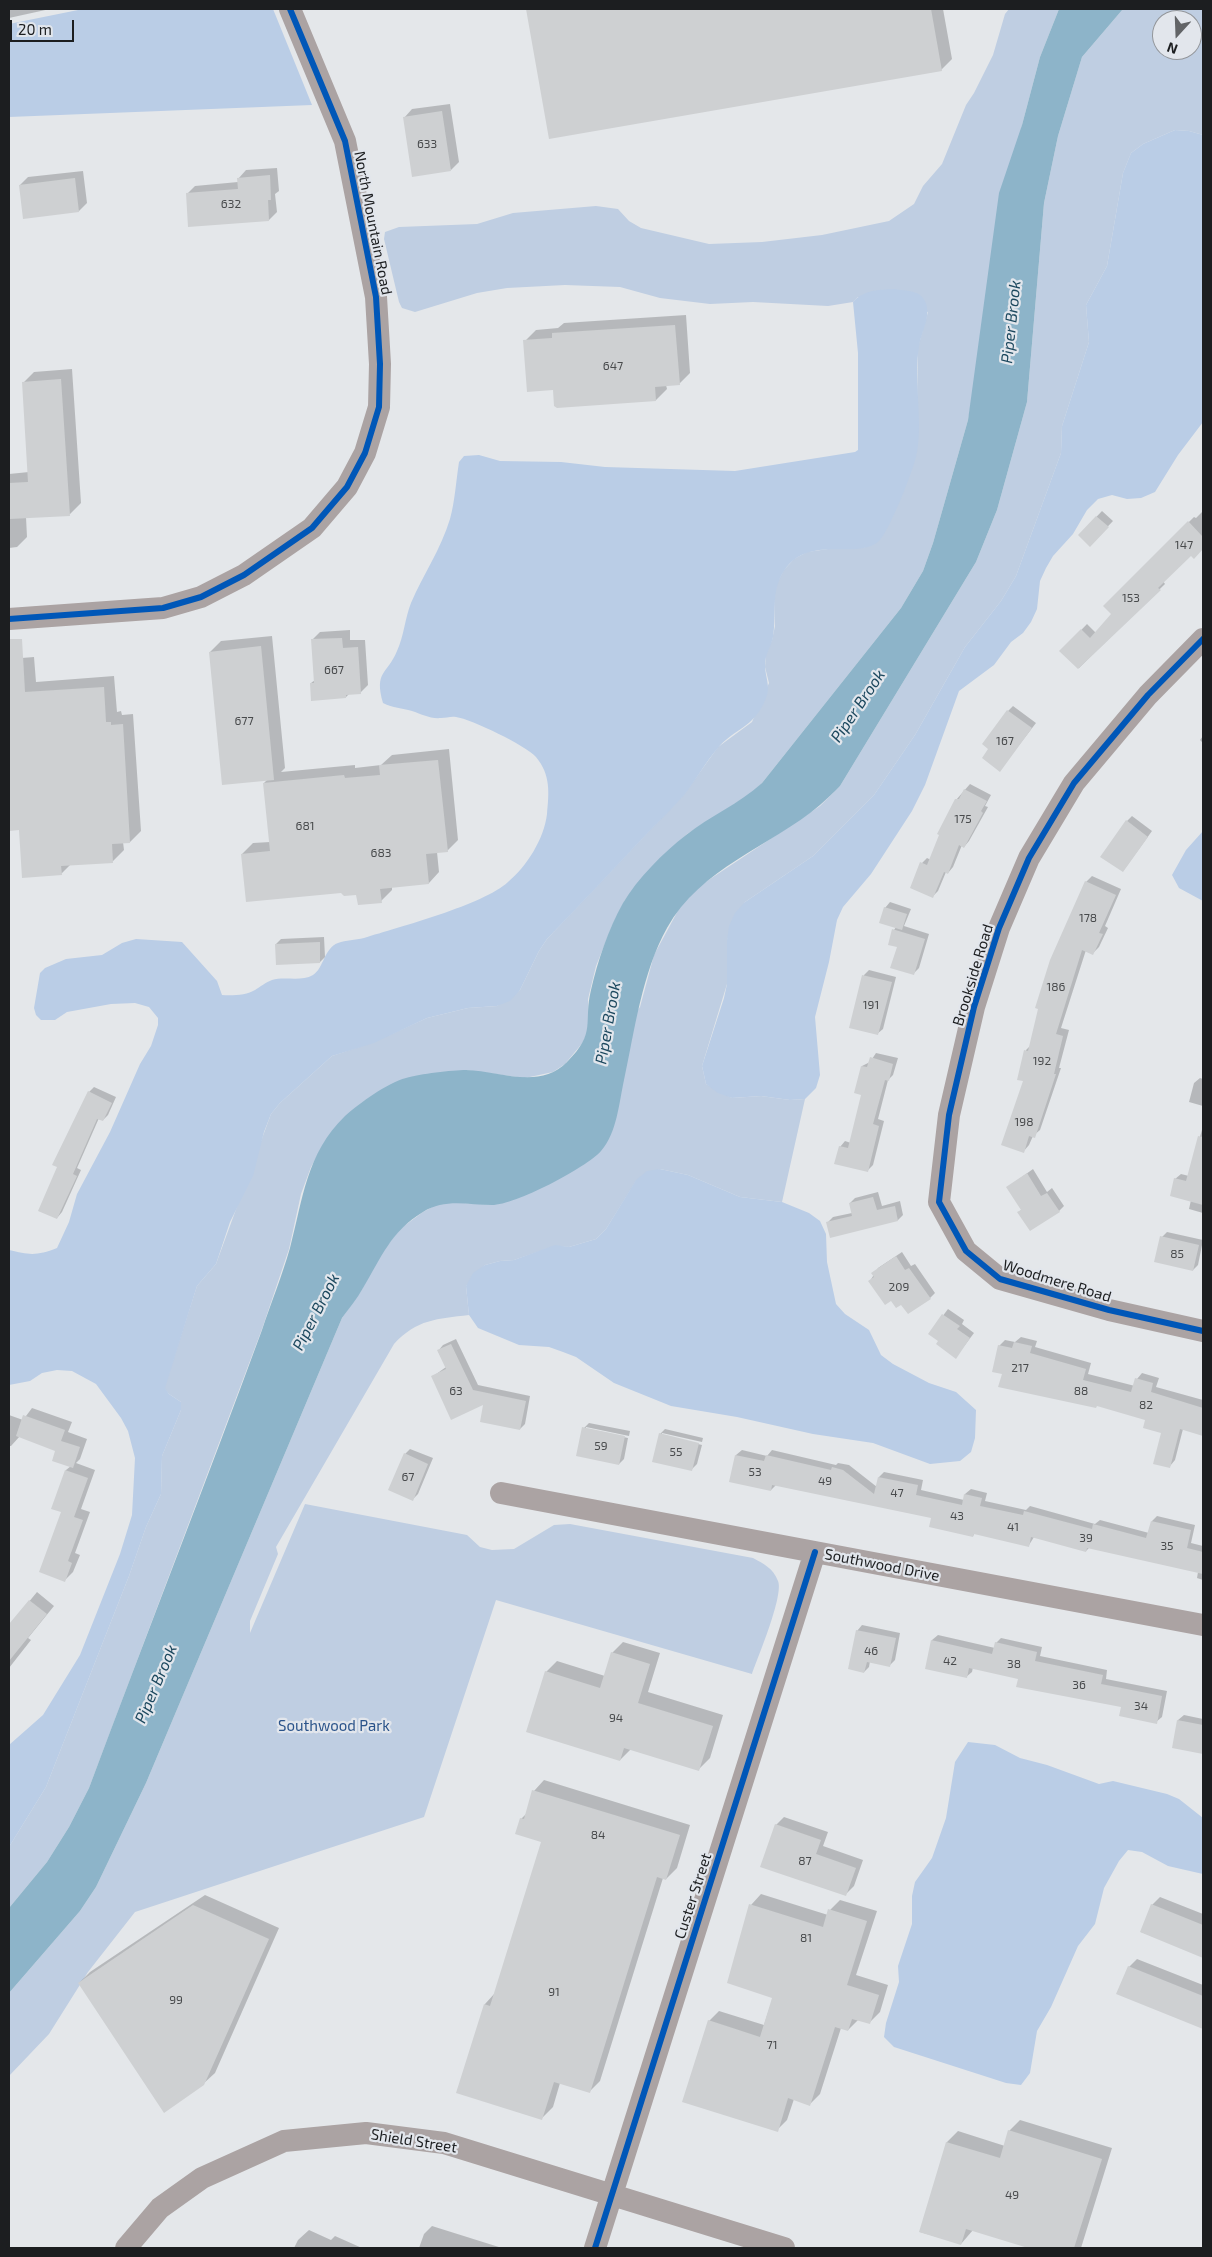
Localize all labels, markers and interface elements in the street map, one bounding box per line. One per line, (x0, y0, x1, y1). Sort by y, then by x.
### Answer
scale bar (12, 10, 76, 42)
north arrow (1152, 10, 1202, 60)
text: 20 m (18, 20, 52, 38)
text: N (1164, 39, 1180, 58)
house number: 633 (417, 137, 437, 151)
street label: North Mountain Road (350, 150, 396, 296)
house number: 632 (221, 197, 241, 211)
water label: Piper Brook (997, 279, 1025, 365)
house number: 647 (603, 359, 623, 373)
house number: 147 (1175, 538, 1193, 552)
house number: 153 (1122, 591, 1140, 605)
house number: 667 (324, 663, 344, 677)
water label: Piper Brook (827, 666, 889, 746)
house number: 677 (234, 714, 254, 728)
house number: 167 (996, 734, 1014, 748)
house number: 175 (954, 812, 972, 826)
house number: 681 (296, 819, 314, 833)
house number: 683 (371, 846, 391, 860)
house number: 178 (1079, 911, 1097, 925)
street label: Brookside Road (949, 922, 997, 1028)
water label: Piper Brook (591, 980, 625, 1066)
house number: 186 (1047, 980, 1065, 994)
house number: 191 (863, 998, 879, 1012)
house number: 192 (1033, 1054, 1051, 1068)
house number: 198 (1015, 1115, 1033, 1129)
house number: 85 (1170, 1247, 1184, 1261)
street label: Woodmere Road (1001, 1256, 1113, 1306)
water label: Piper Brook (288, 1270, 344, 1354)
house number: 209 (889, 1280, 909, 1294)
house number: 217 (1011, 1361, 1029, 1375)
house number: 63 (449, 1384, 463, 1398)
house number: 88 (1074, 1384, 1088, 1398)
house number: 82 (1139, 1398, 1153, 1412)
house number: 59 (594, 1439, 608, 1453)
house number: 55 (670, 1445, 682, 1459)
house number: 53 (748, 1465, 762, 1479)
house number: 67 (401, 1470, 415, 1484)
house number: 49 (818, 1474, 832, 1488)
house number: 47 (890, 1486, 904, 1500)
house number: 43 (950, 1509, 964, 1523)
house number: 41 (1007, 1520, 1019, 1534)
house number: 39 (1079, 1531, 1093, 1545)
house number: 35 (1160, 1539, 1174, 1553)
street label: Southwood Drive (823, 1545, 941, 1585)
water label: Piper Brook (131, 1642, 181, 1726)
house number: 46 (864, 1644, 878, 1658)
house number: 42 (943, 1654, 957, 1668)
house number: 38 (1007, 1657, 1021, 1671)
house number: 36 (1072, 1678, 1086, 1692)
house number: 34 (1134, 1699, 1148, 1713)
house number: 94 (609, 1711, 623, 1725)
park label: Southwood Park (278, 1717, 390, 1735)
house number: 84 (591, 1828, 605, 1842)
street label: Custer Street (671, 1851, 715, 1941)
house number: 87 (798, 1854, 812, 1868)
house number: 81 (800, 1931, 812, 1945)
house number: 91 (548, 1985, 560, 1999)
house number: 99 (169, 1993, 183, 2007)
house number: 71 (767, 2038, 777, 2052)
street label: Shield Street (370, 2125, 458, 2157)
house number: 49 (1005, 2188, 1019, 2202)

